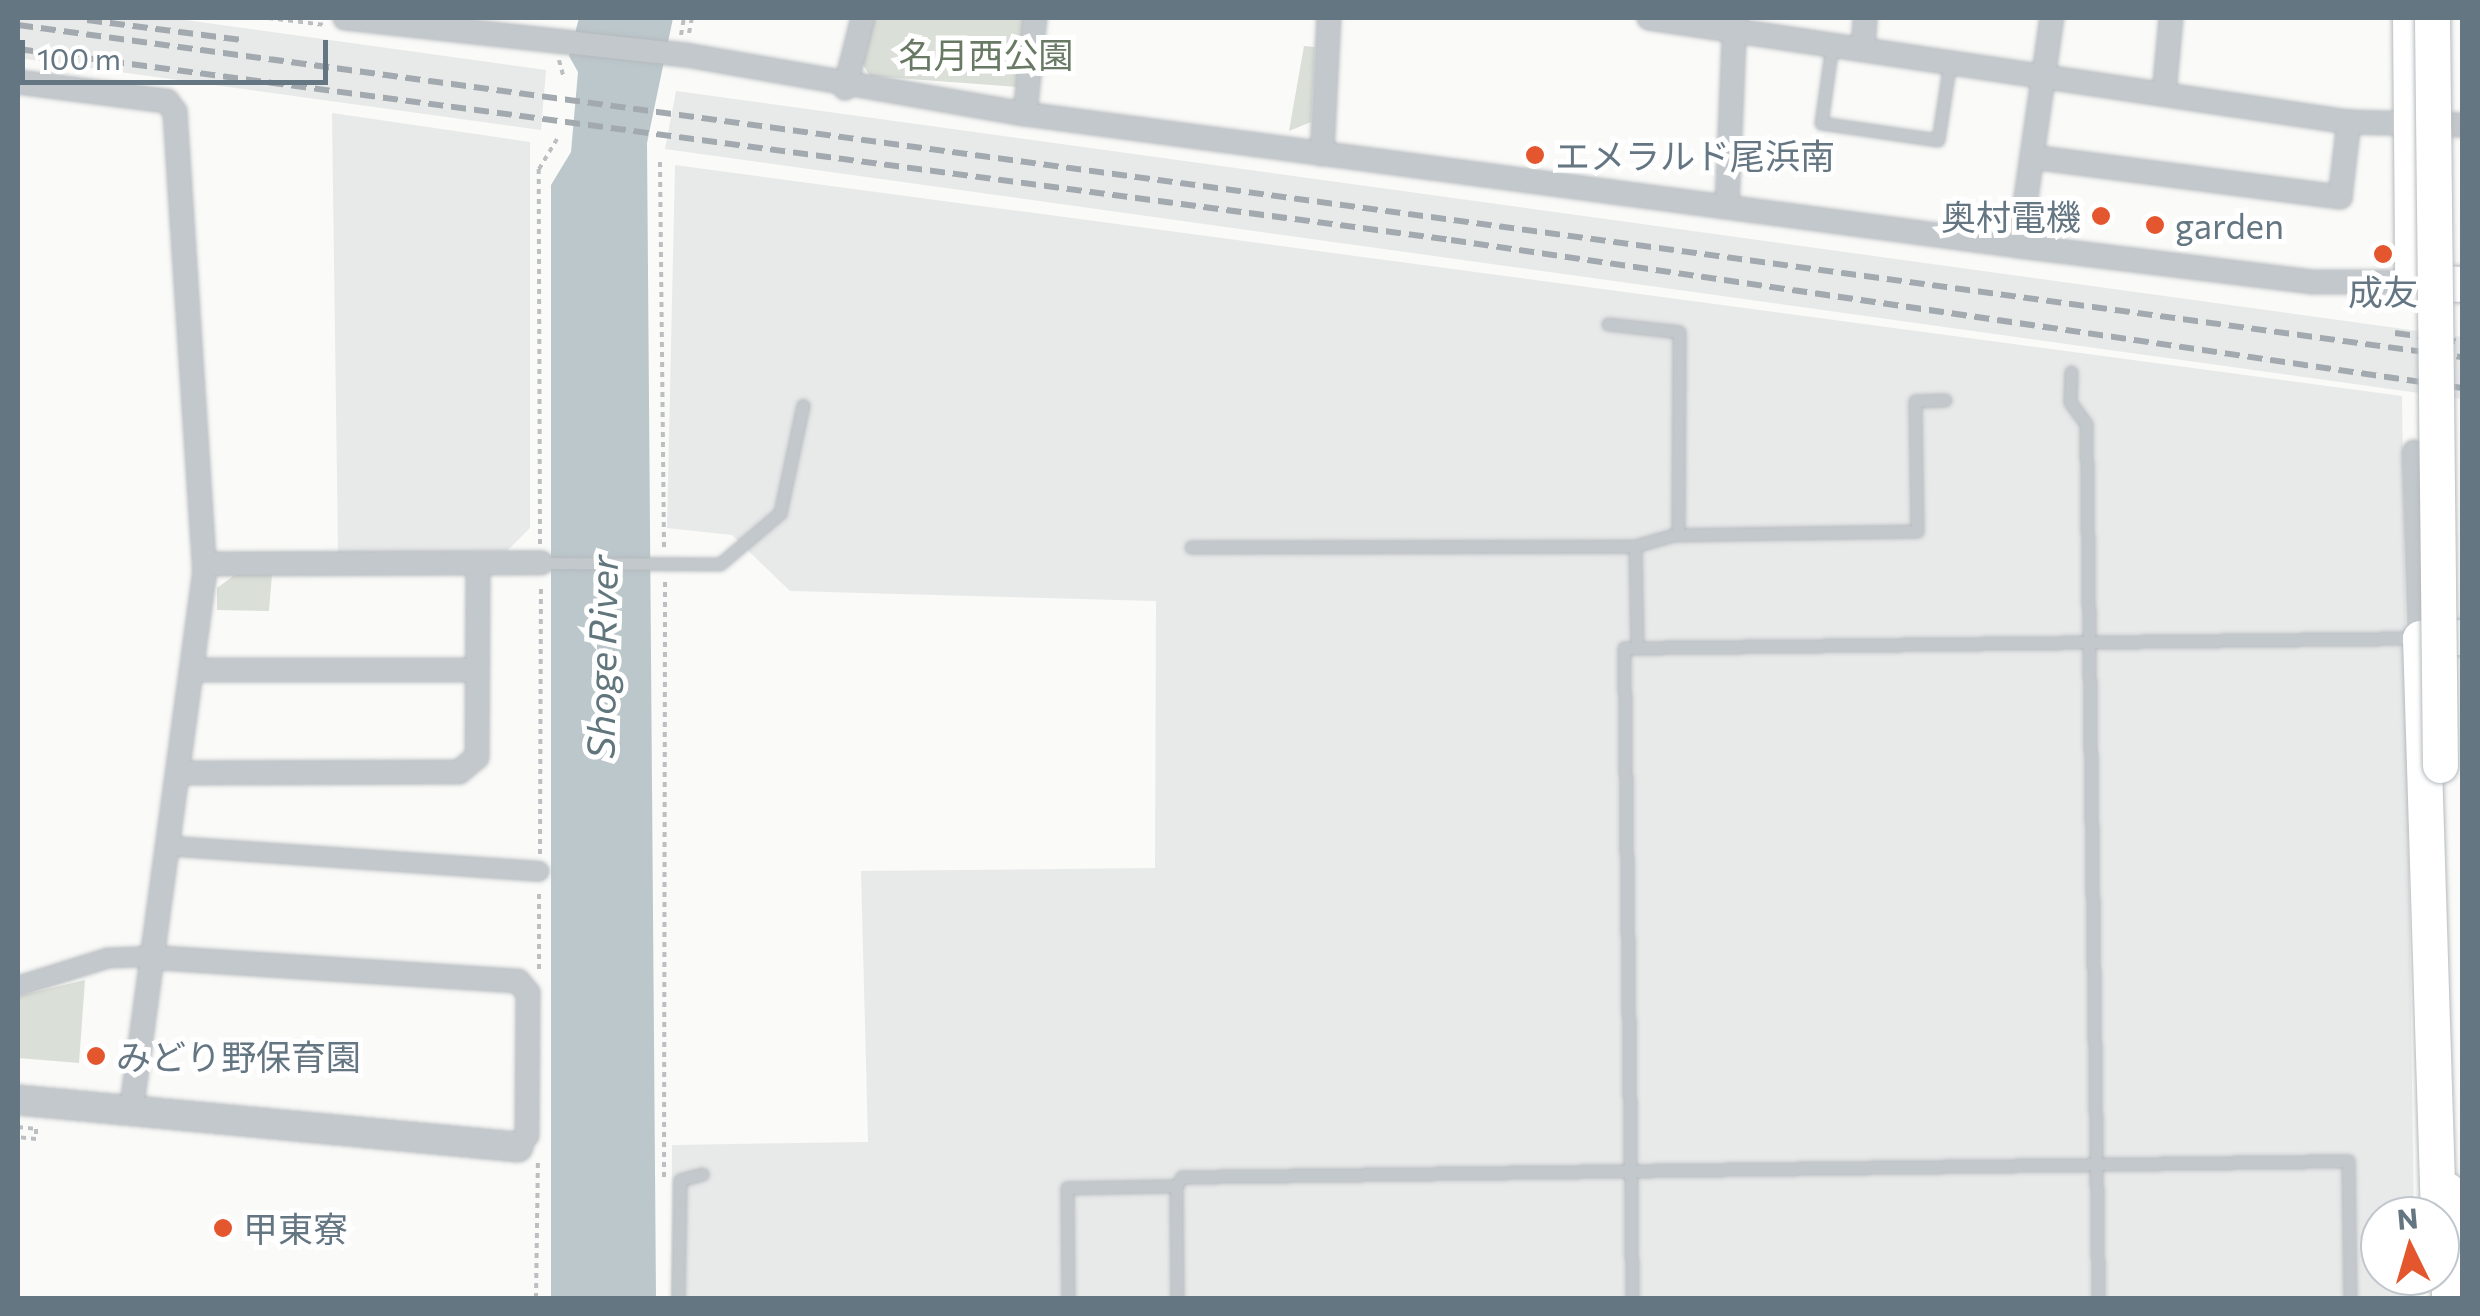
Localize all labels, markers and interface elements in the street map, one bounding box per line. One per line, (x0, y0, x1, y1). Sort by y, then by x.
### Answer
scale bar (25, 20, 332, 82)
park label: 名月西公園 (899, 33, 1073, 75)
text: 100 m (37, 39, 121, 76)
place label: エメラルド尾浜南 (1555, 134, 1835, 176)
marker: エメラルド尾浜南 (1524, 144, 1546, 166)
place label: 奥村電機 (1941, 195, 2081, 237)
place label: garden (2175, 204, 2284, 246)
marker: 奥村電機 (2090, 205, 2112, 227)
marker: garden (2144, 214, 2166, 236)
marker: 成友 (2372, 243, 2394, 265)
place label: 成友 (2348, 270, 2418, 312)
water label: Shoge River (576, 555, 626, 759)
place label: みどり野保育園 (116, 1035, 361, 1077)
marker: みどり野保育園 (85, 1045, 107, 1067)
north arrow (2360, 1196, 2460, 1296)
text: N (2396, 1200, 2420, 1236)
place label: 甲東寮 (243, 1207, 348, 1249)
marker: 甲東寮 (212, 1217, 234, 1239)

